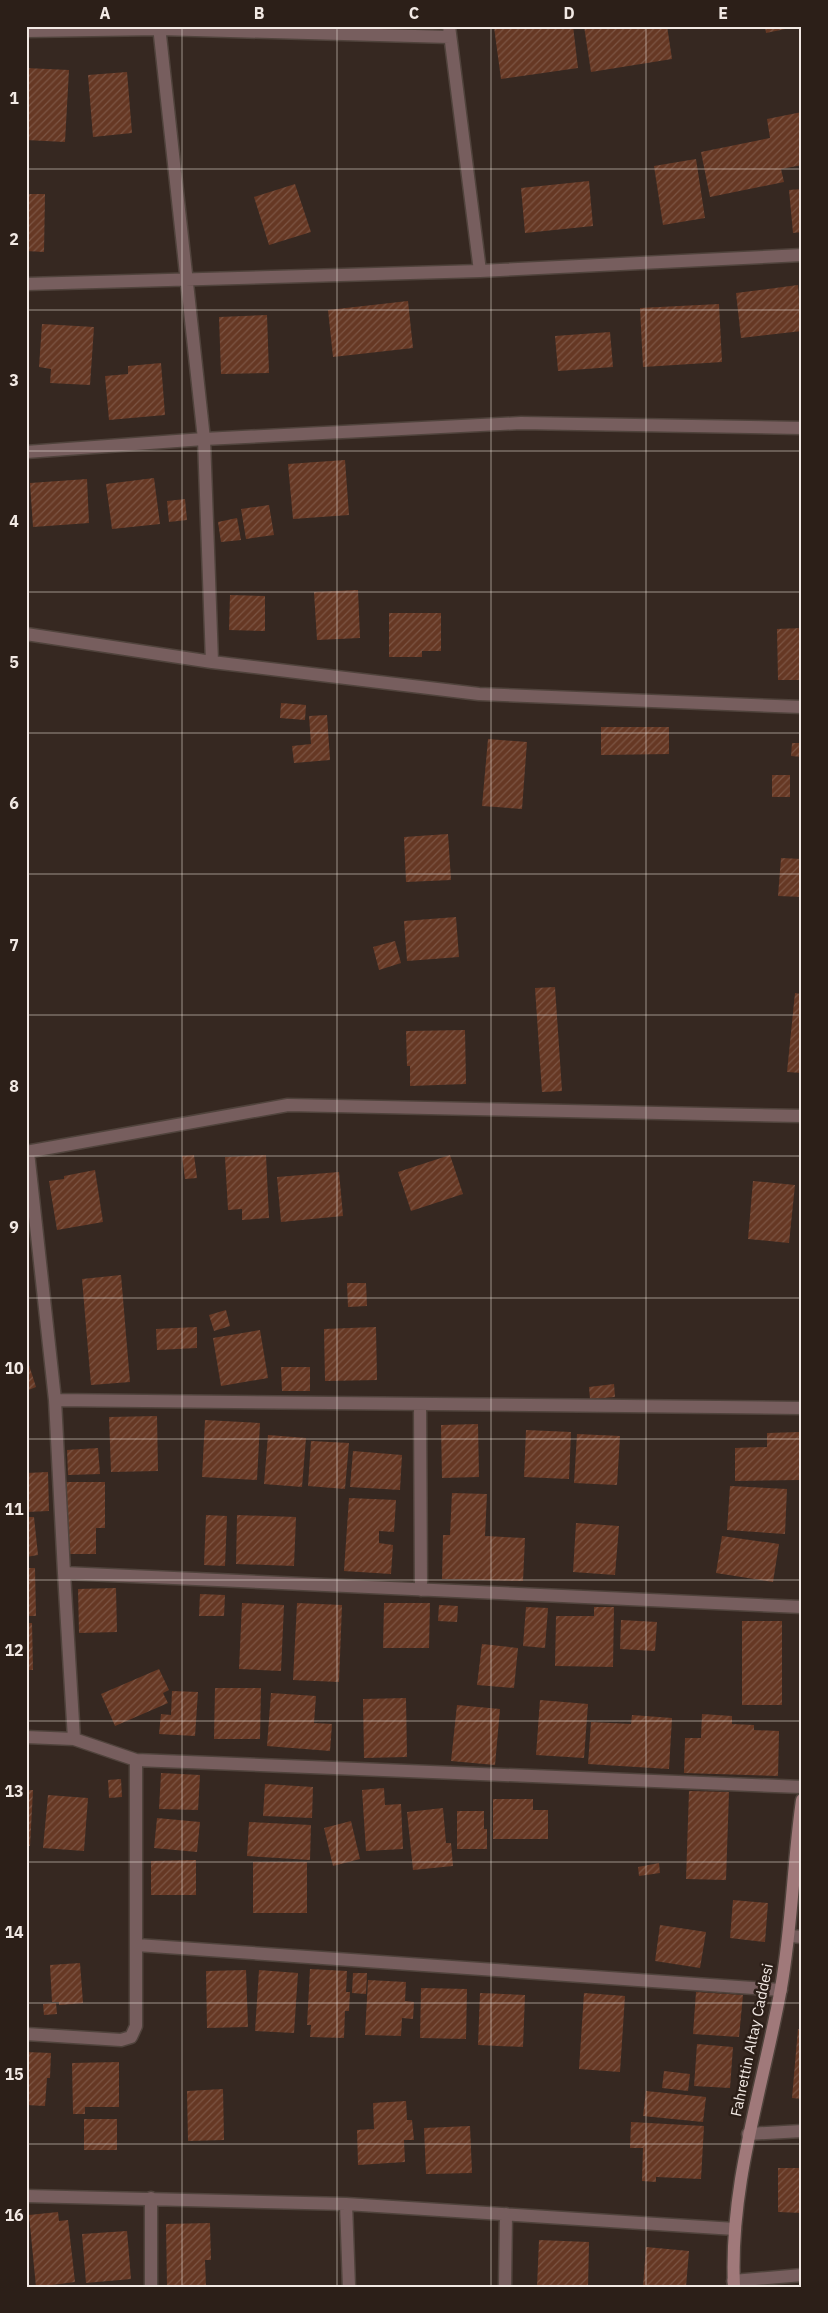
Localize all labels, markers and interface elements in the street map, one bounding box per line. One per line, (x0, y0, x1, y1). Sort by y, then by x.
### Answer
text: A (100, 3, 111, 23)
text: B (254, 3, 265, 23)
text: C (409, 3, 419, 23)
text: D (563, 3, 575, 23)
text: E (718, 3, 728, 23)
text: 1 (9, 88, 19, 108)
text: 2 (9, 229, 19, 249)
text: 3 (9, 370, 19, 390)
text: 4 (9, 511, 19, 531)
text: 5 (9, 652, 19, 672)
text: 6 (9, 793, 19, 813)
text: 7 (9, 935, 19, 955)
text: 8 (9, 1076, 19, 1096)
text: 9 (9, 1217, 19, 1237)
text: 10 (4, 1358, 24, 1378)
text: 11 (4, 1499, 24, 1519)
text: 12 (4, 1640, 24, 1660)
text: 13 (4, 1781, 24, 1801)
text: 14 (4, 1922, 24, 1942)
street label: Fahrettin Altay Caddesi (726, 1962, 777, 2118)
text: 15 (4, 2064, 24, 2084)
text: 16 (4, 2205, 24, 2225)

